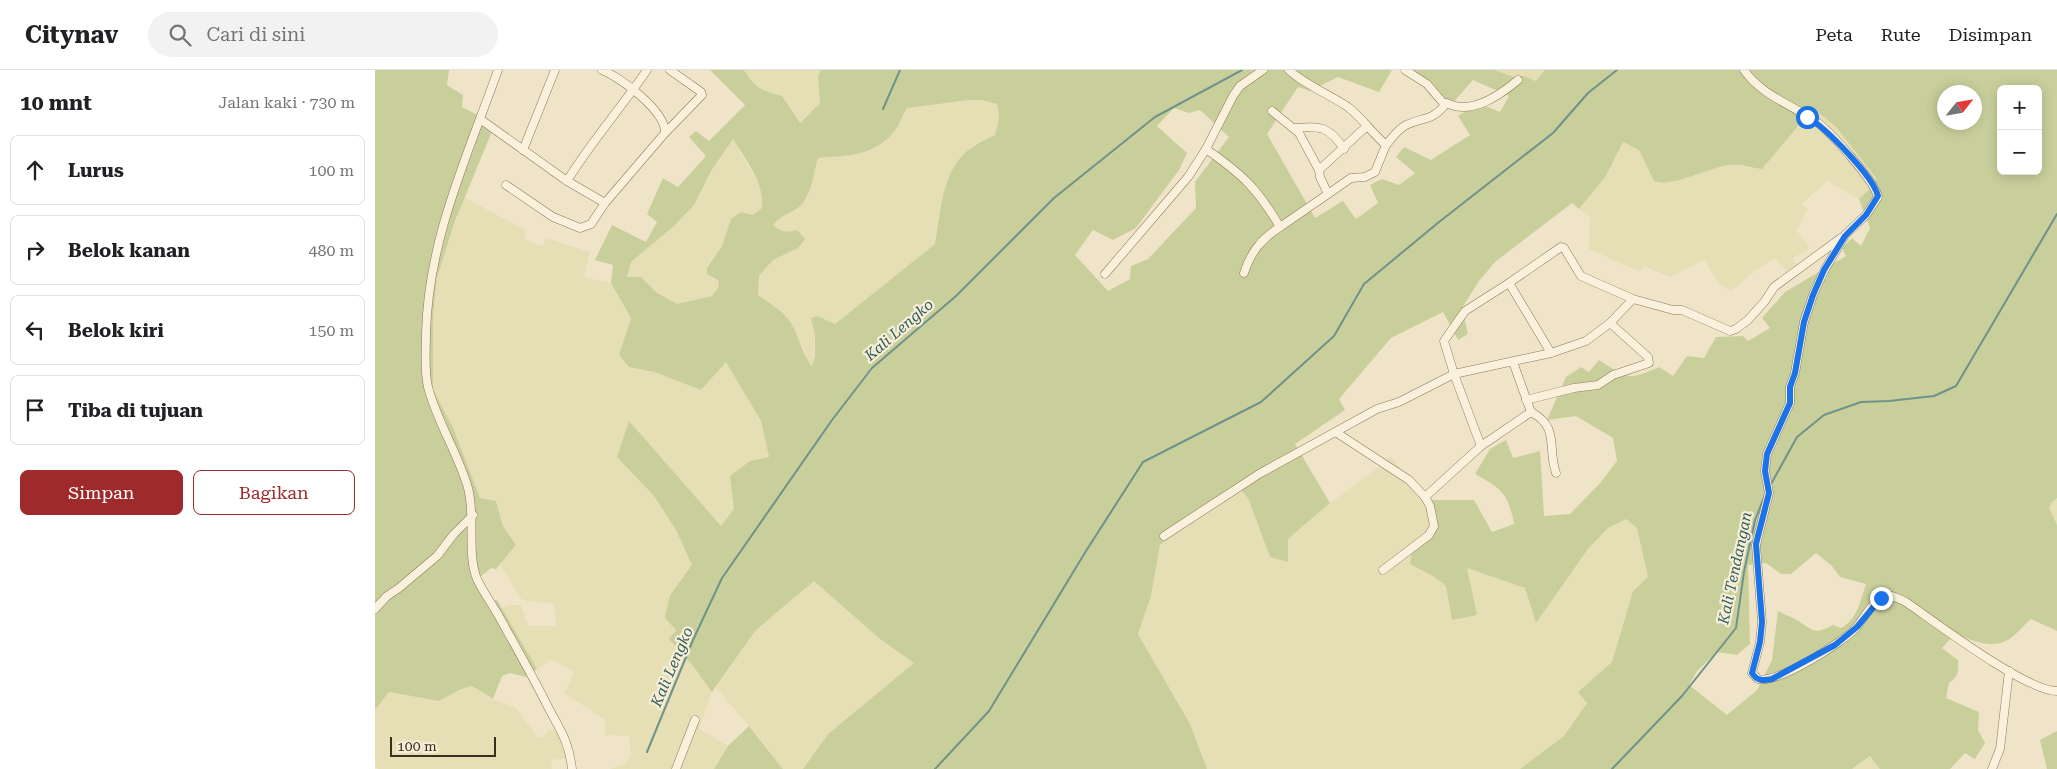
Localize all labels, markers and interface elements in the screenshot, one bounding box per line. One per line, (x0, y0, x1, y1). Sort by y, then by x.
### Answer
search box (148, 12, 498, 57)
text: Citynav (25, 21, 118, 49)
icon: search (166, 21, 194, 49)
text: Cari di sini (206, 23, 305, 46)
text: Peta (1815, 24, 1853, 45)
text: Rute (1881, 24, 1921, 45)
text: Disimpan (1949, 24, 2032, 45)
north arrow (1937, 85, 1982, 130)
map controls (1997, 85, 2042, 175)
button: + (1997, 85, 2042, 130)
text: 10 mnt (20, 91, 92, 115)
text: Jalan kaki · 730 m (219, 93, 355, 112)
route start (1796, 106, 1819, 129)
button: − (1997, 130, 2042, 175)
icon: ahead (21, 156, 49, 184)
text: Lurus (68, 159, 124, 182)
text: 100 m (308, 161, 354, 180)
icon: right (21, 236, 49, 264)
text: Belok kanan (68, 239, 190, 262)
text: 480 m (308, 241, 354, 260)
water label: Kali Lengko (860, 295, 937, 365)
icon: left (21, 316, 49, 344)
text: Belok kiri (68, 319, 164, 342)
text: 150 m (308, 321, 354, 340)
icon: arrive (21, 396, 49, 424)
text: Tiba di tujuan (68, 399, 203, 422)
button: Simpan (20, 470, 183, 515)
button: Bagikan (193, 470, 355, 515)
water label: Kali Tendangan (1714, 510, 1756, 627)
route end (1870, 587, 1893, 610)
water label: Kali Lengko (647, 624, 697, 710)
scale bar (390, 734, 496, 757)
text: 100 m (397, 738, 437, 754)

